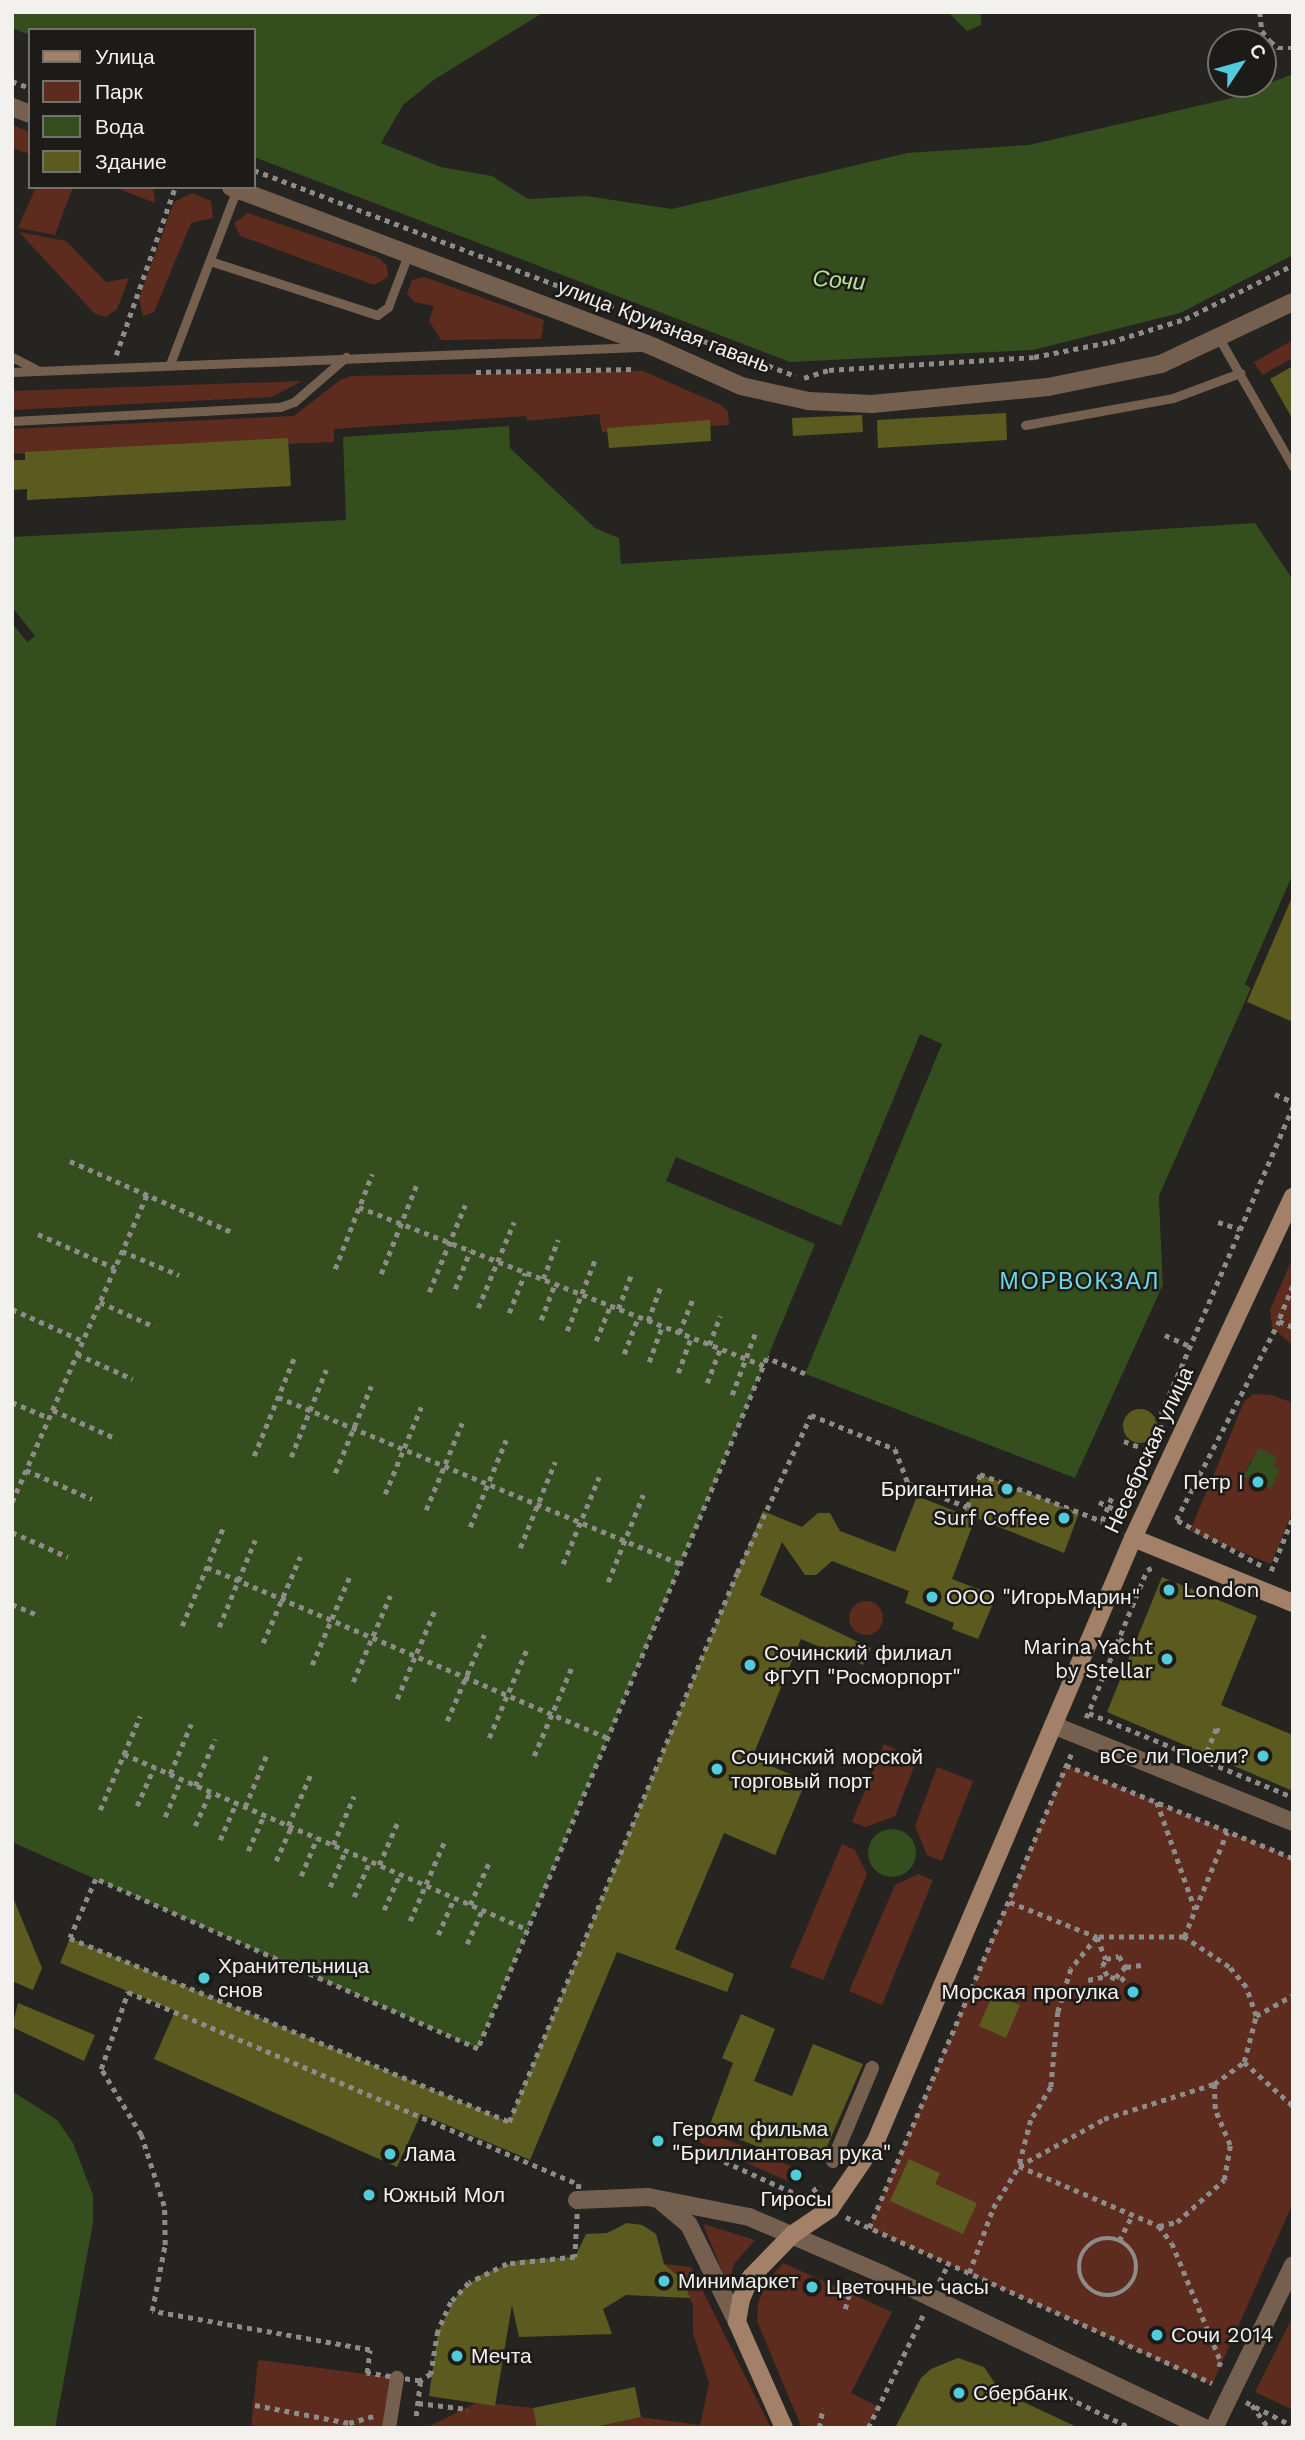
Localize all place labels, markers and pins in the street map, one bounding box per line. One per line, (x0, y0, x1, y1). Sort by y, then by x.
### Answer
place label: Петр I (1183, 1469, 1244, 1495)
marker: Петр I (1250, 1474, 1266, 1490)
place label: Бригантина (881, 1476, 993, 1502)
marker: Бригантина (999, 1481, 1015, 1497)
place label: Surf Coffee (932, 1505, 1050, 1531)
marker: Surf Coffee (1056, 1510, 1072, 1526)
place label: London (1183, 1577, 1260, 1603)
marker: London (1161, 1582, 1177, 1598)
place label: ООО "ИгорьМарин" (946, 1584, 1140, 1610)
marker: ООО "ИгорьМарин" (924, 1589, 940, 1605)
place label: Marina Yacht by Stellar (1022, 1634, 1153, 1684)
place label: Сочинский филиал ФГУП "Росморпорт" (764, 1640, 961, 1690)
marker: Marina Yacht by Stellar (1159, 1651, 1175, 1667)
marker: Сочинский филиал ФГУП "Росморпорт" (742, 1657, 758, 1673)
place label: вСе ли Поели? (1100, 1743, 1249, 1769)
place label: Сочинский морской торговый порт (731, 1744, 923, 1794)
marker: вСе ли Поели? (1255, 1748, 1271, 1764)
marker: Сочинский морской торговый порт (709, 1761, 725, 1777)
place label: Хранительница снов (218, 1953, 369, 2003)
marker: Хранительница снов (196, 1970, 212, 1986)
place label: Морская прогулка (942, 1979, 1119, 2005)
marker: Морская прогулка (1125, 1984, 1141, 2000)
place label: Героям фильма "Бриллиантовая рука" (672, 2116, 891, 2166)
marker: Героям фильма "Бриллиантовая рука" (650, 2133, 666, 2149)
place label: Лама (404, 2141, 456, 2167)
marker: Лама (382, 2146, 398, 2162)
marker: Гиросы (788, 2167, 804, 2183)
place label: Южный Мол (383, 2182, 505, 2208)
place label: Гиросы (761, 2186, 831, 2212)
marker: Южный Мол (361, 2187, 377, 2203)
place label: Минимаркет (678, 2268, 798, 2294)
marker: Минимаркет (656, 2273, 672, 2289)
place label: Цветочные часы (826, 2274, 989, 2300)
marker: Цветочные часы (804, 2279, 820, 2295)
place label: Сочи 2014 (1171, 2322, 1274, 2348)
marker: Сочи 2014 (1149, 2327, 1165, 2343)
place label: Мечта (471, 2343, 532, 2369)
marker: Мечта (449, 2348, 465, 2364)
place label: Сбербанк (973, 2380, 1067, 2406)
marker: Сбербанк (951, 2385, 967, 2401)

